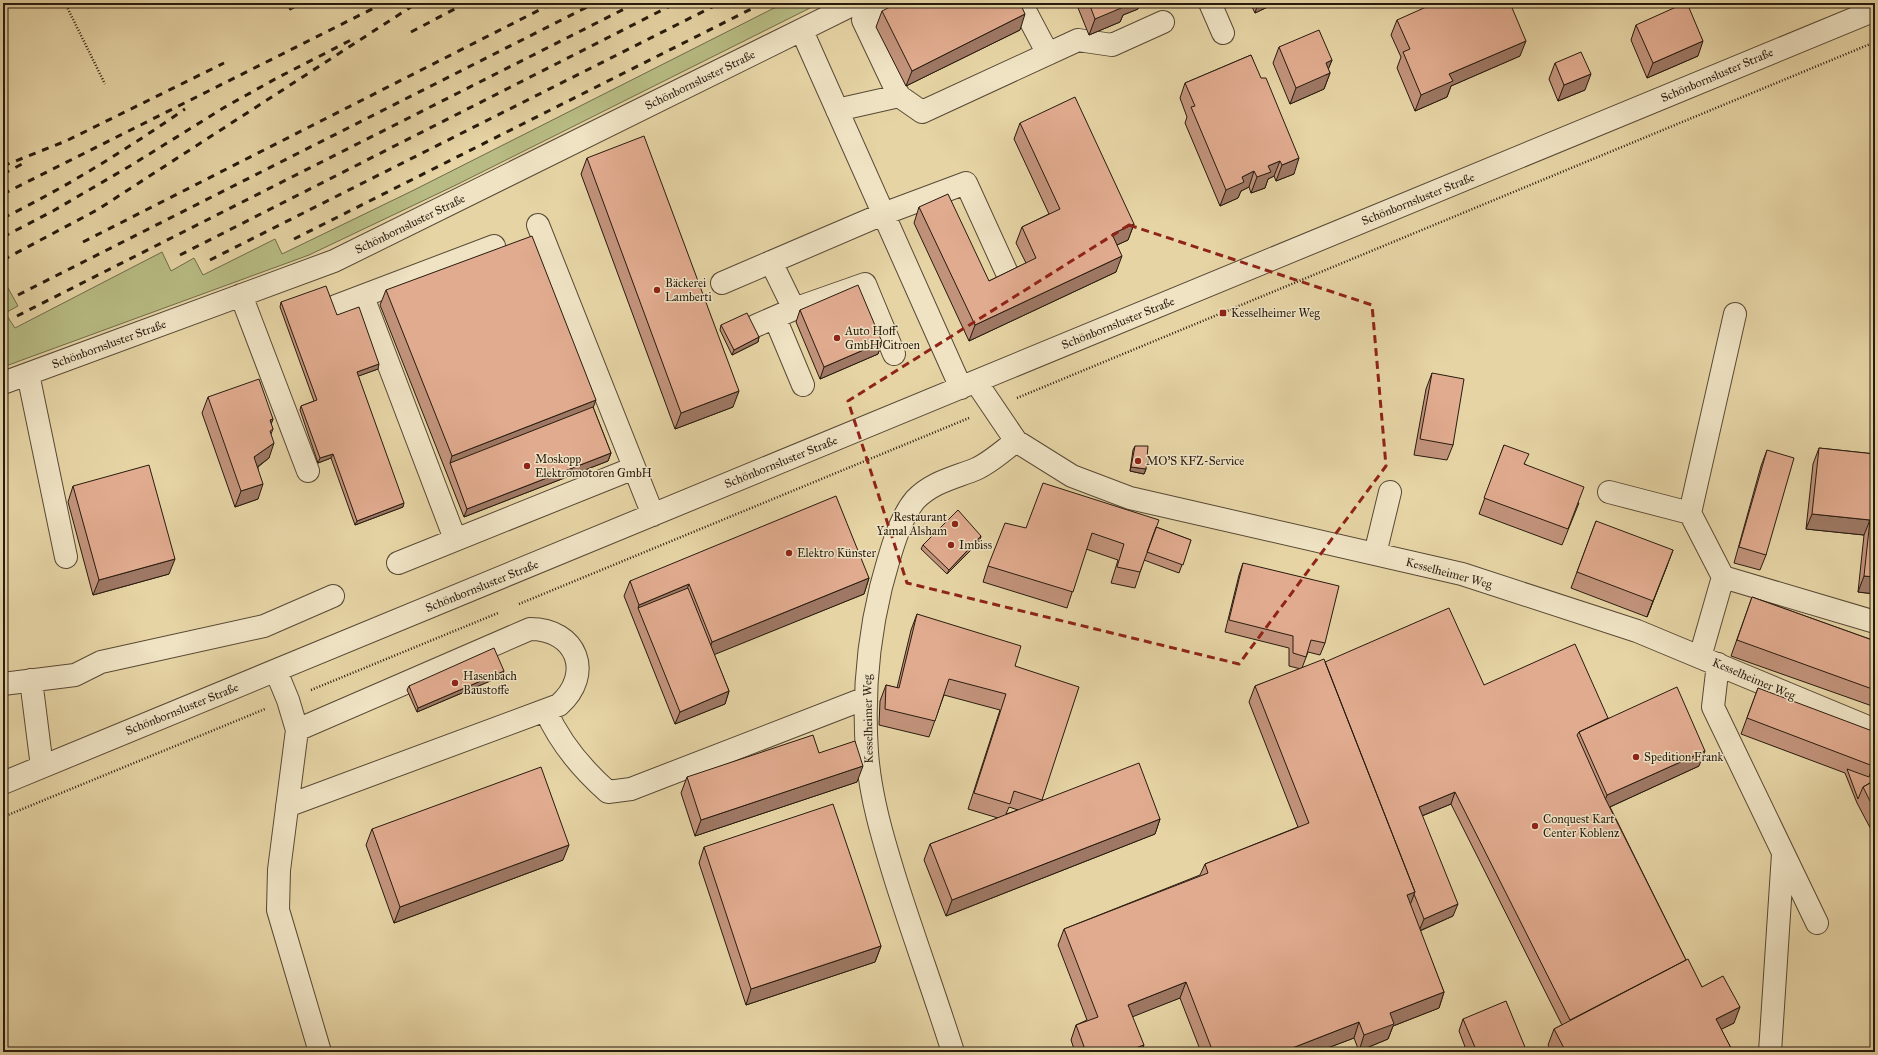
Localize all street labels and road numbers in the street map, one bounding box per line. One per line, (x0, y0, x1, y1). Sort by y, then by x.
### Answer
street label: Schönbornsluster Straße (1659, 45, 1775, 105)
street label: Schönbornsluster Straße (643, 47, 757, 113)
street label: Schönbornsluster Straße (1359, 170, 1477, 228)
street label: Schönbornsluster Straße (353, 191, 467, 257)
street label: Schönbornsluster Straße (1059, 294, 1177, 352)
street label: Schönbornsluster Straße (50, 317, 168, 371)
street label: Schönbornsluster Straße (722, 433, 840, 491)
street label: Kesselheimer Weg (1404, 555, 1494, 592)
street label: Schönbornsluster Straße (423, 557, 541, 615)
street label: Kesselheimer Weg (1710, 655, 1798, 704)
street label: Kesselheimer Weg (860, 674, 877, 764)
street label: Schönbornsluster Straße (123, 680, 241, 738)

